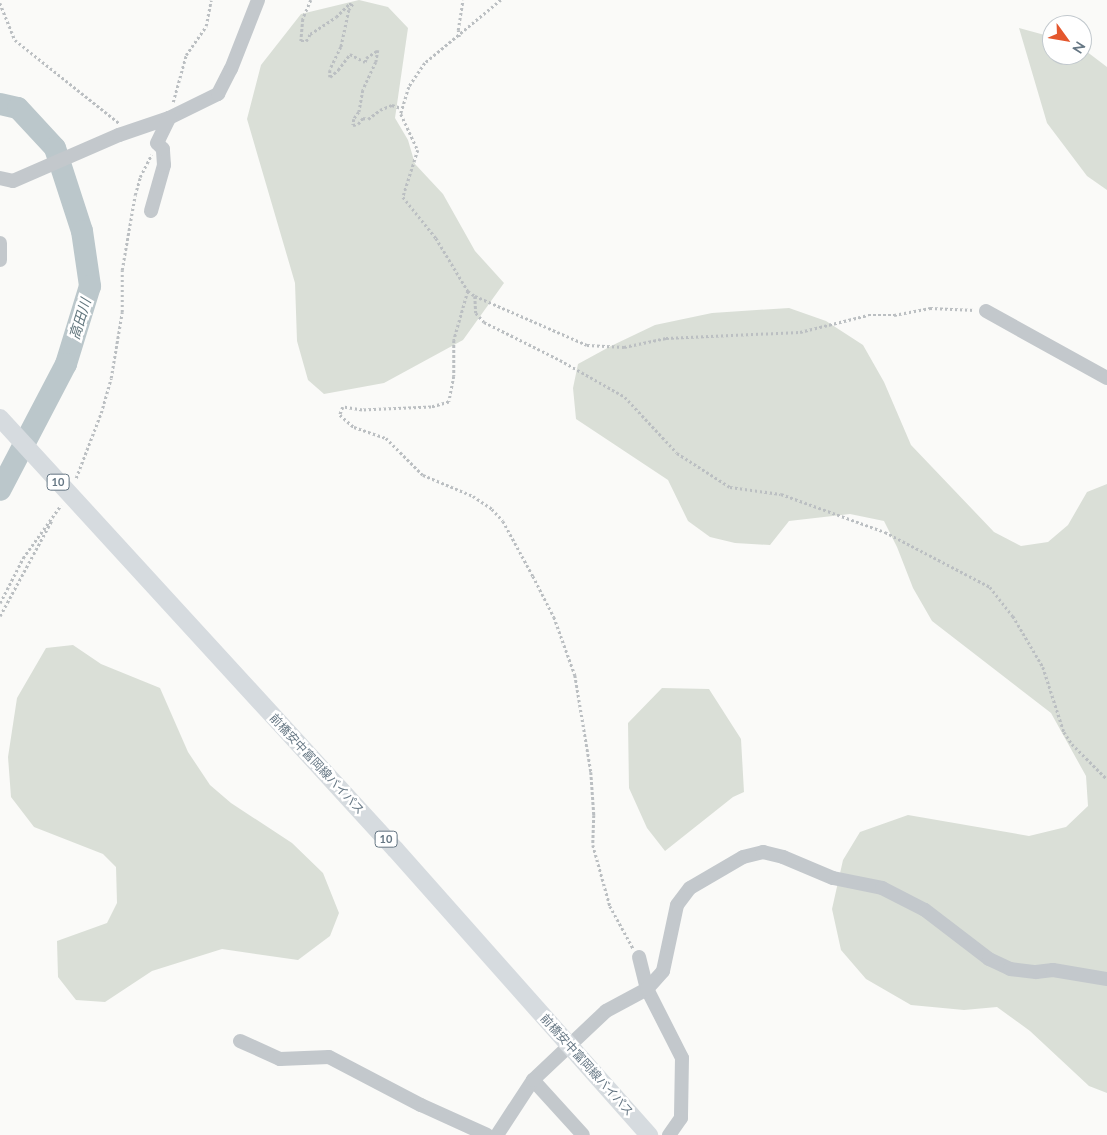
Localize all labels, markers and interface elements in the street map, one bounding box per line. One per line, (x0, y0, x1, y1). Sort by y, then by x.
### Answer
north arrow (1042, 15, 1092, 65)
text: N (1069, 39, 1089, 57)
water label: 高田川 (66, 296, 94, 342)
road number: 10 (46, 474, 70, 491)
street label: 前橋安中富岡線バイパス (267, 711, 367, 817)
road number: 10 (374, 831, 398, 848)
street label: 前橋安中富岡線バイパス (537, 1011, 637, 1119)

